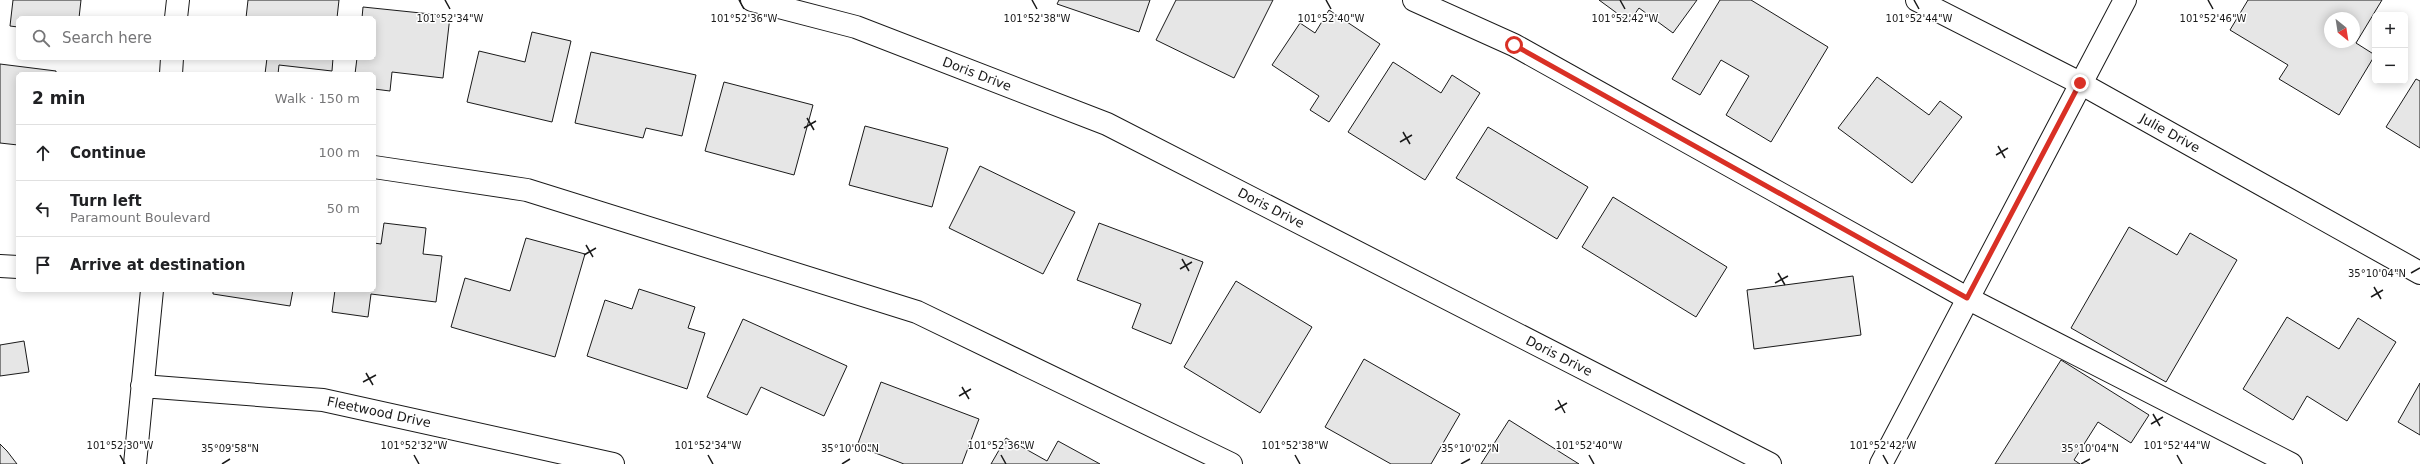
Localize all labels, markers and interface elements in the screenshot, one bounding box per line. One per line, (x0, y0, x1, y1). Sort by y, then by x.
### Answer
north arrow (2324, 12, 2360, 48)
map controls (2372, 12, 2408, 84)
button: + (2372, 12, 2408, 48)
text: 101°52'34"W (417, 13, 483, 24)
text: 101°52'36"W (711, 13, 777, 24)
text: 101°52'38"W (1004, 13, 1070, 24)
text: 101°52'40"W (1298, 13, 1364, 24)
text: 101°52'42"W (1592, 13, 1658, 24)
text: 101°52'44"W (1886, 13, 1952, 24)
text: 101°52'46"W (2180, 13, 2246, 24)
search box (16, 16, 376, 60)
icon: search (30, 27, 52, 49)
text: Search here (62, 29, 152, 47)
route start (1505, 36, 1523, 54)
button: − (2372, 48, 2408, 84)
street label: Doris Drive (940, 54, 1014, 94)
route end (2071, 74, 2089, 92)
text: 2 min (32, 88, 85, 108)
text: Walk · 150 m (275, 91, 360, 106)
street label: Julie Drive (2137, 110, 2203, 156)
icon: ahead (32, 142, 54, 164)
text: Continue (70, 144, 146, 162)
text: 100 m (318, 145, 360, 160)
street label: Doris Drive (1235, 185, 1307, 231)
text: Turn left (70, 192, 142, 210)
icon: left (32, 198, 54, 220)
text: 50 m (327, 201, 360, 216)
text: Paramount Boulevard (70, 210, 211, 225)
icon: arrive (32, 254, 54, 276)
text: Arrive at destination (70, 256, 245, 274)
text: 35°10'04"N (2348, 268, 2406, 279)
street label: Doris Drive (1523, 333, 1595, 379)
street label: Fleetwood Drive (326, 394, 432, 430)
text: 101°52'30"W (87, 440, 153, 451)
text: 101°52'32"W (381, 440, 447, 451)
text: 101°52'34"W (675, 440, 741, 451)
text: 101°52'36"W (968, 440, 1034, 451)
text: 101°52'38"W (1262, 440, 1328, 451)
text: 101°52'40"W (1556, 440, 1622, 451)
text: 101°52'42"W (1850, 440, 1916, 451)
text: 101°52'44"W (2144, 440, 2210, 451)
text: 35°09'58"N (201, 443, 259, 454)
text: 35°10'00"N (821, 443, 879, 454)
text: 35°10'02"N (1441, 443, 1499, 454)
text: 35°10'04"N (2061, 443, 2119, 454)

